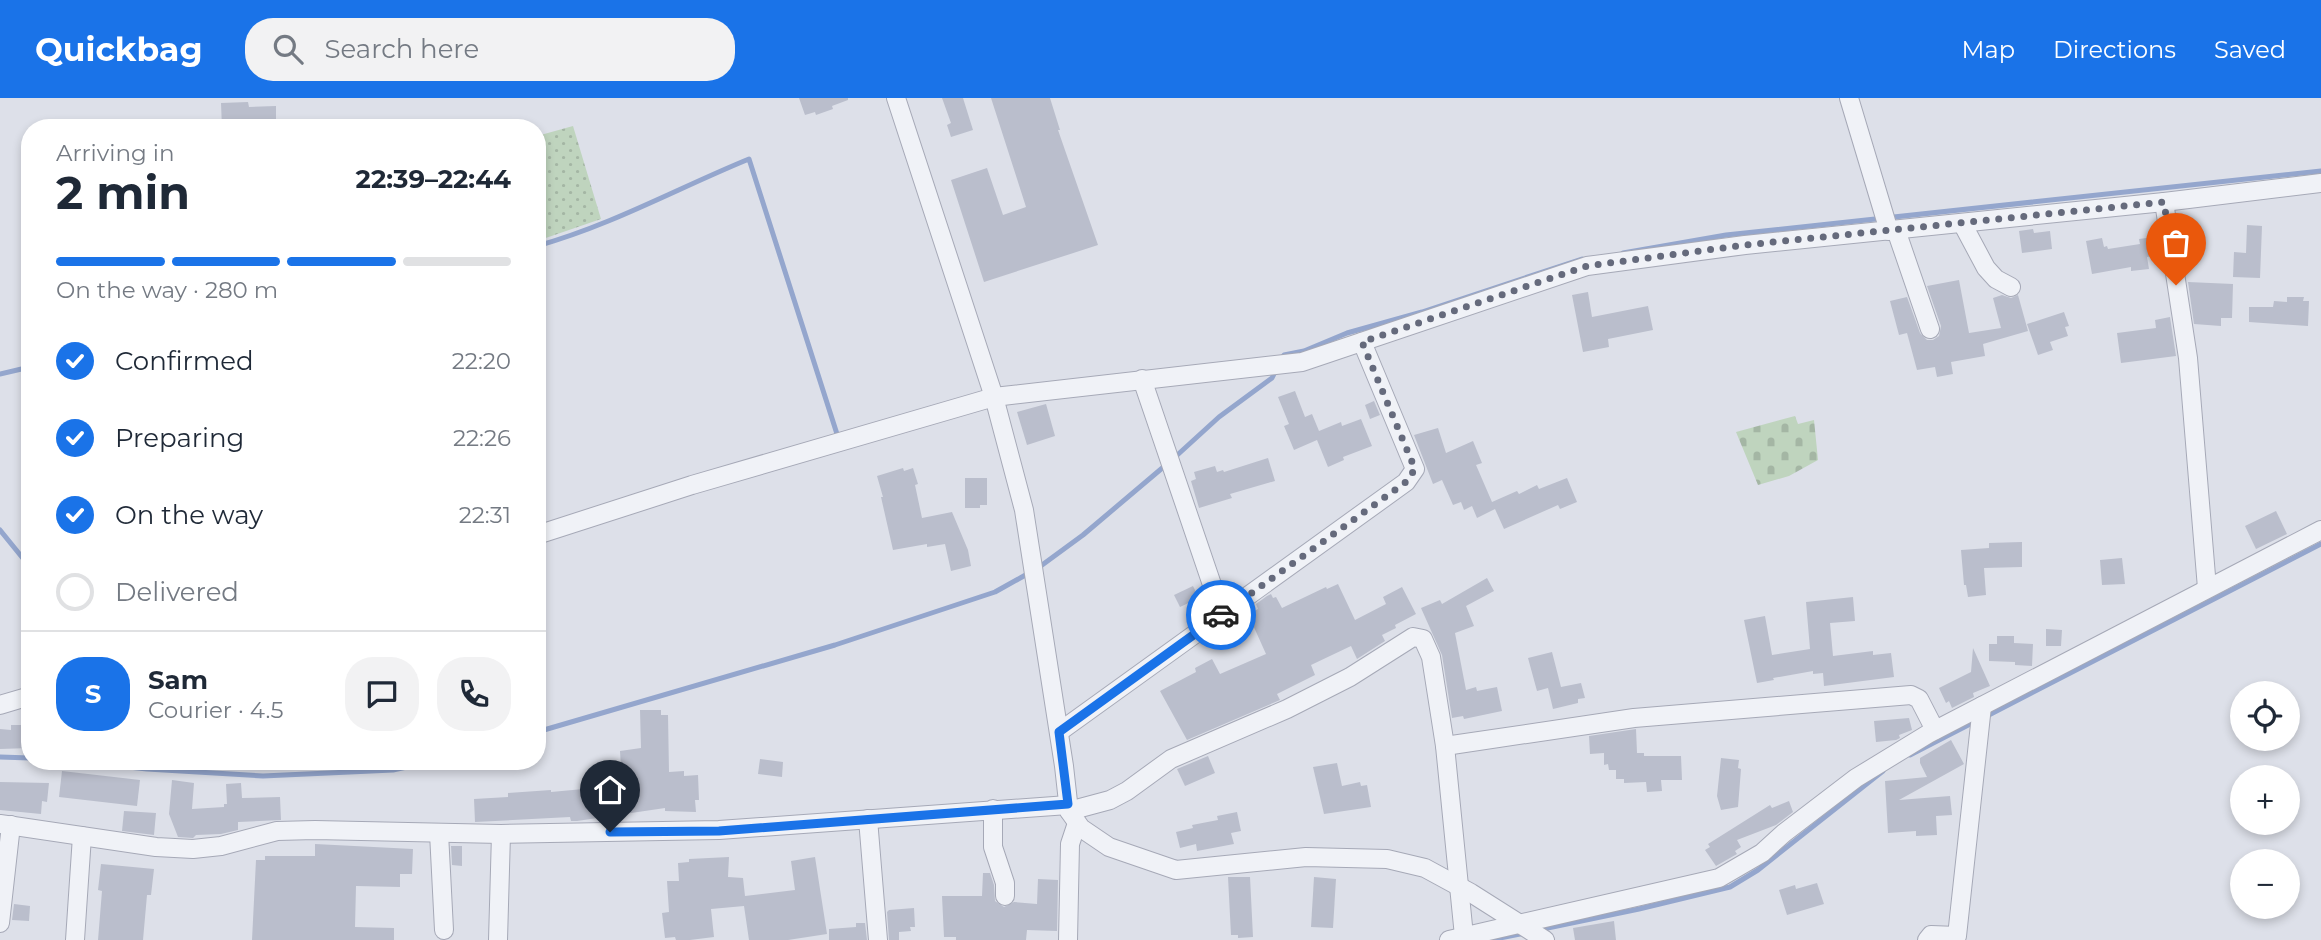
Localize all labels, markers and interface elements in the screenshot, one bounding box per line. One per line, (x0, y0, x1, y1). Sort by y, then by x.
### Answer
search box (245, 18, 735, 81)
text: Quickbag (35, 29, 203, 69)
icon: search (269, 30, 307, 68)
text: Search here (325, 33, 479, 65)
text: Map (1962, 35, 2015, 64)
text: Directions (2053, 35, 2176, 64)
text: Saved (2214, 35, 2286, 64)
text: Arriving in (56, 139, 175, 167)
text: 22:39–22:44 (356, 163, 511, 195)
text: 2 min (56, 164, 190, 221)
pin (2146, 213, 2206, 285)
icon: bag (2157, 224, 2195, 262)
text: On the way · 280 m (56, 276, 278, 304)
icon: check (56, 342, 94, 380)
text: Confirmed (115, 345, 254, 377)
text: 22:20 (452, 347, 511, 375)
icon: check (56, 419, 94, 457)
text: Preparing (115, 422, 244, 454)
text: 22:26 (453, 424, 511, 452)
icon: check (56, 496, 94, 534)
text: On the way (115, 499, 263, 531)
text: 22:31 (459, 501, 511, 529)
text: Delivered (115, 576, 239, 608)
courier (1186, 580, 1256, 650)
icon: car (1202, 596, 1240, 634)
button: chat (345, 657, 419, 731)
button: phone (437, 657, 511, 731)
text: Sam (148, 664, 208, 696)
text: S (85, 678, 101, 710)
map controls (2230, 681, 2300, 919)
button: locate (2230, 681, 2300, 751)
text: Courier · 4.5 (148, 696, 283, 724)
pin (580, 760, 640, 832)
button: + (2230, 765, 2300, 835)
icon: home (591, 771, 629, 809)
button: − (2230, 849, 2300, 919)

